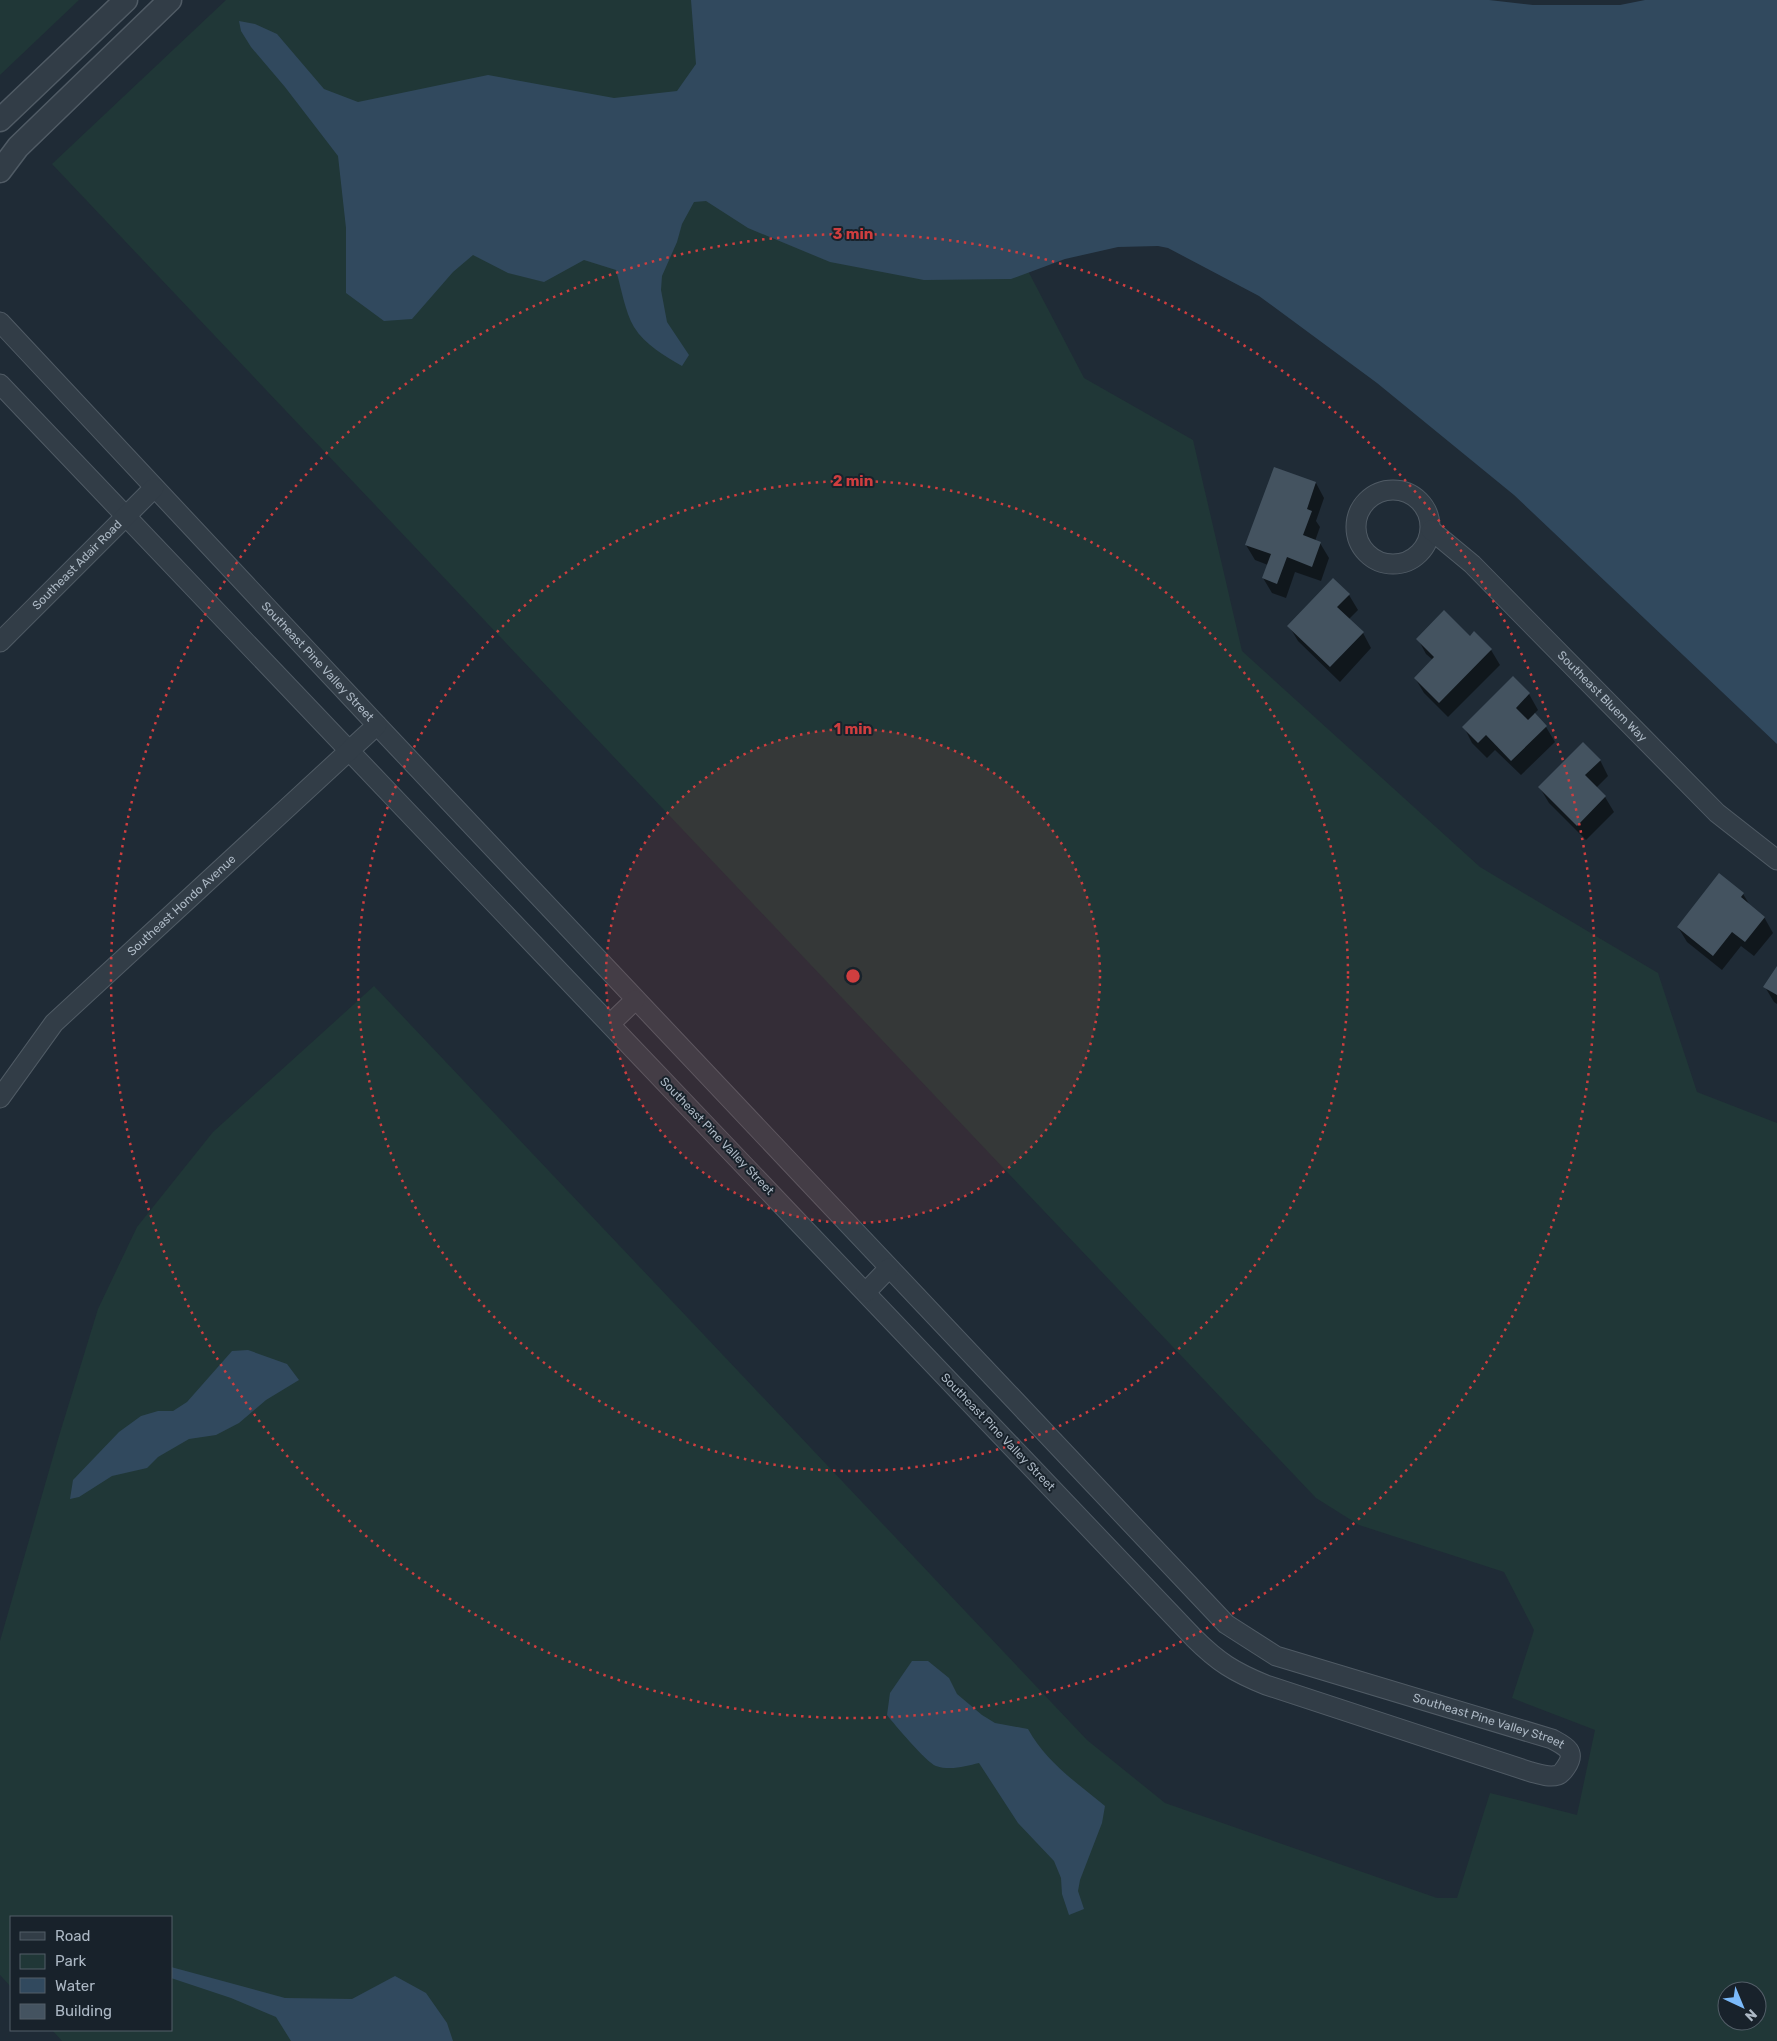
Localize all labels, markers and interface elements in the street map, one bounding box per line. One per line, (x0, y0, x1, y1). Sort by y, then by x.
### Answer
text: 3 min (833, 225, 873, 243)
text: 2 min (833, 472, 873, 490)
street label: Southeast Adair Road (29, 517, 125, 613)
street label: Southeast Pine Valley Street (259, 599, 377, 724)
street label: Southeast Bluem Way (1555, 648, 1650, 745)
text: 1 min (834, 720, 872, 738)
street label: Southeast Hondo Avenue (125, 852, 239, 959)
centre of rings (844, 967, 862, 985)
street label: Southeast Pine Valley Street (657, 1074, 777, 1198)
street label: Southeast Pine Valley Street (938, 1370, 1058, 1494)
street label: Southeast Pine Valley Street (1411, 1691, 1567, 1752)
legend (10, 1916, 172, 2031)
text: Road (55, 1927, 91, 1945)
text: Park (55, 1952, 86, 1970)
text: Water (55, 1977, 95, 1995)
north arrow (1717, 1981, 1767, 2031)
text: Building (55, 2002, 112, 2020)
text: N (1741, 2005, 1760, 2025)

